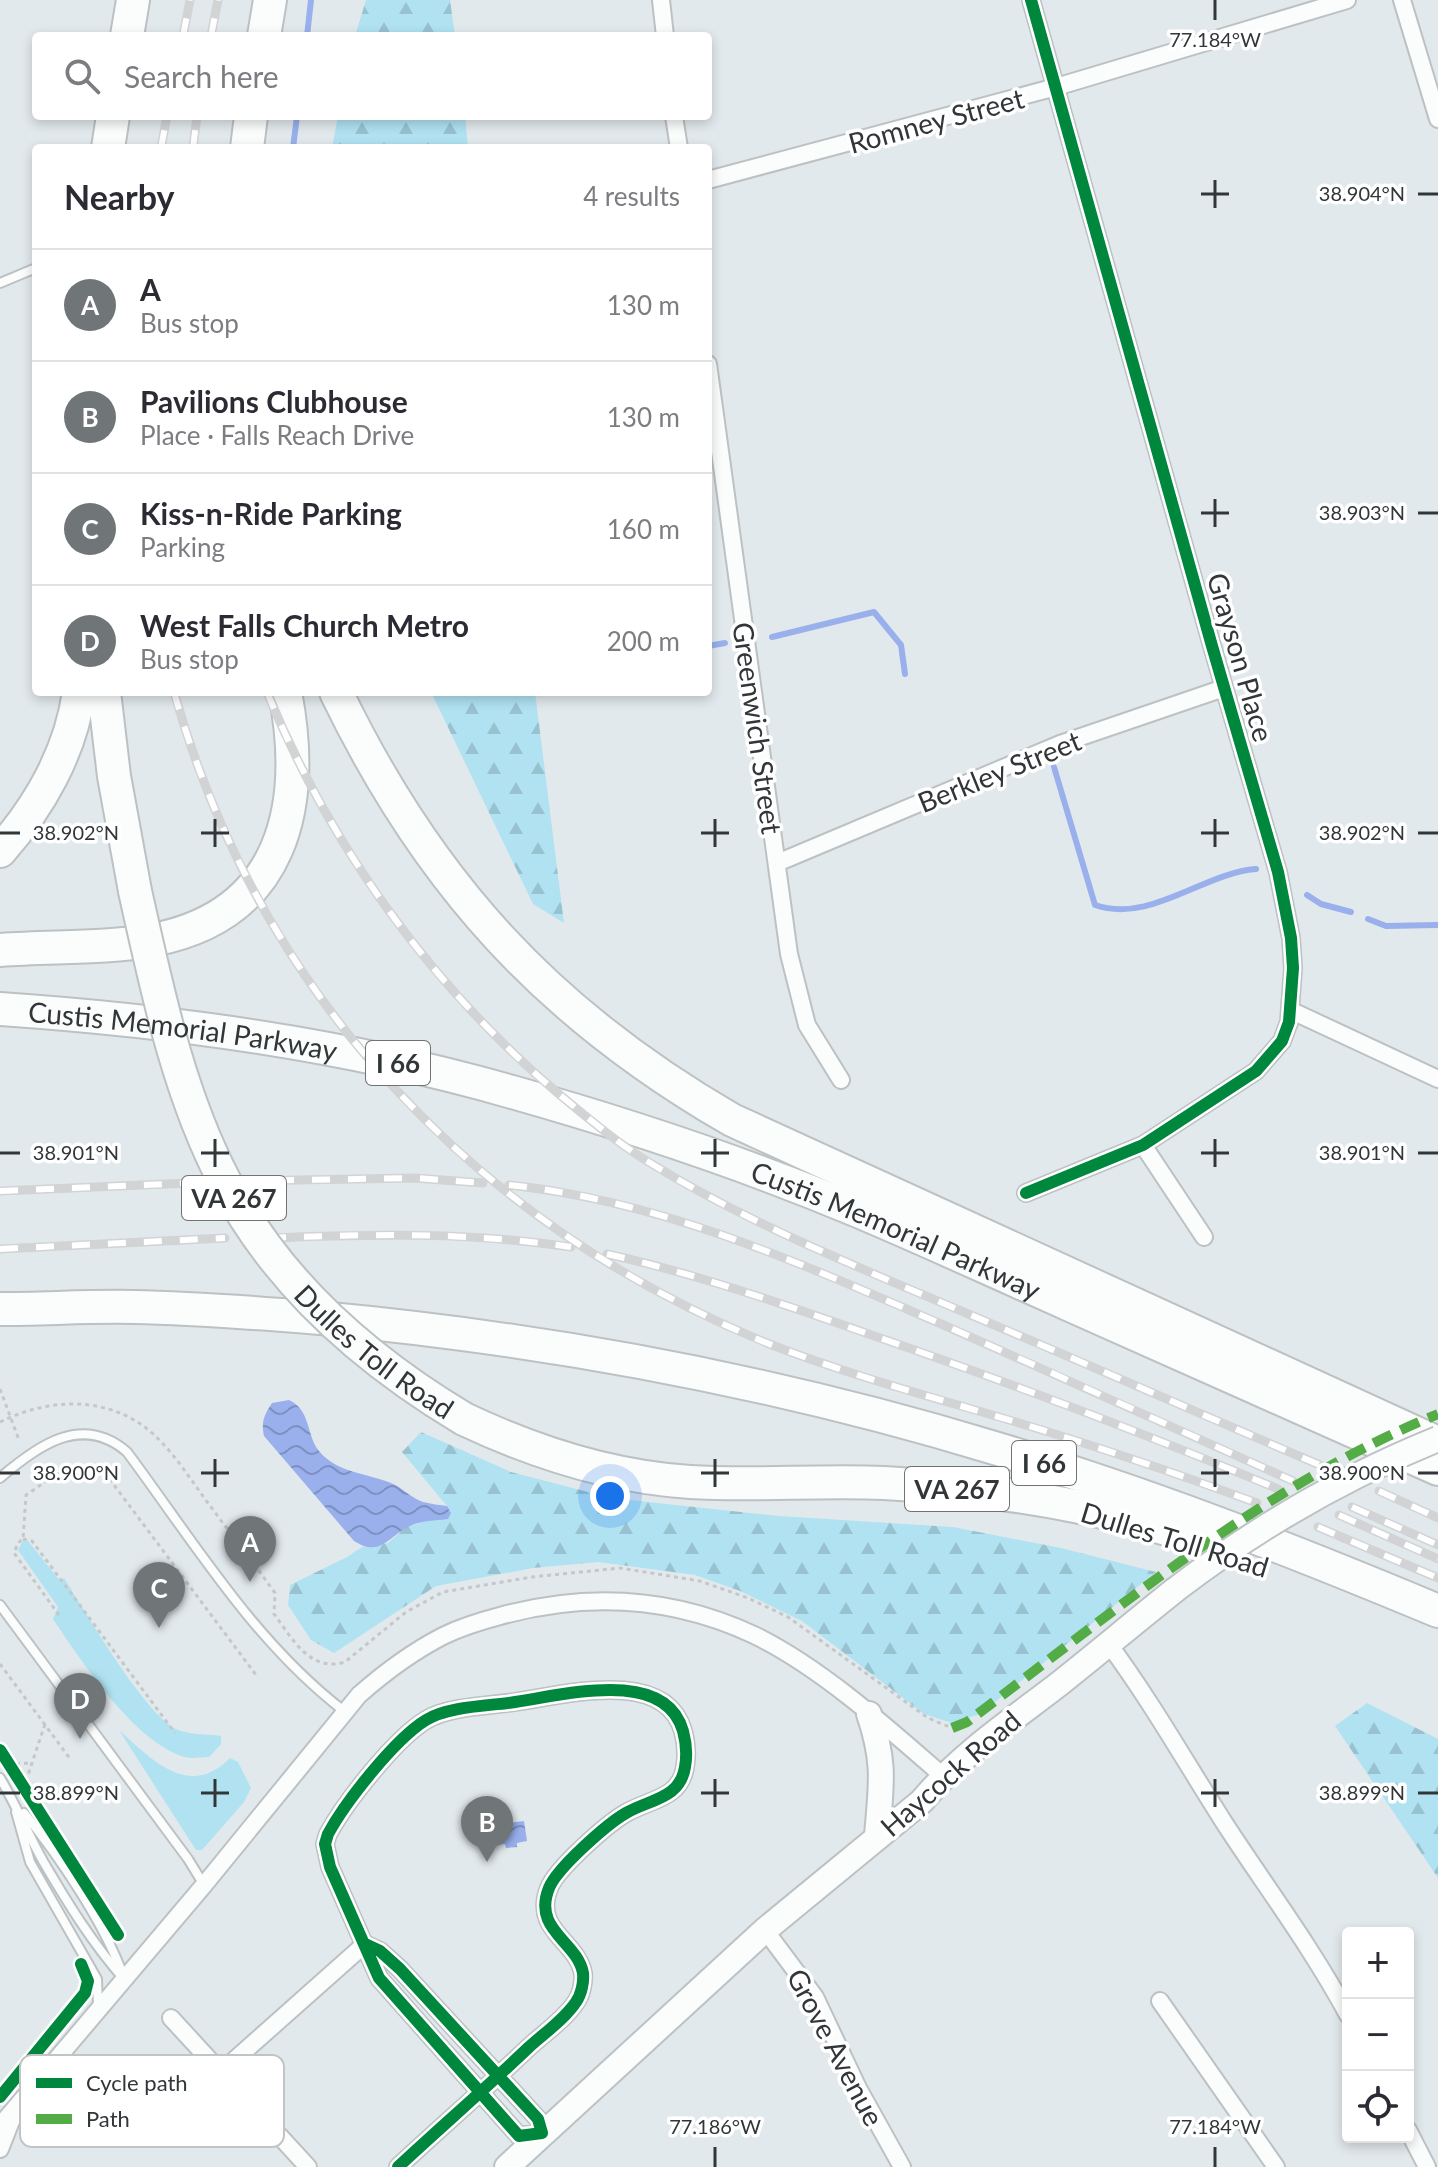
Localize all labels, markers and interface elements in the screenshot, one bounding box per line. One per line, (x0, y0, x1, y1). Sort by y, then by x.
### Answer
text: 77.184°W (1169, 27, 1261, 51)
search box (32, 32, 712, 120)
icon: search (60, 54, 104, 98)
text: Search here (124, 58, 279, 94)
street label: Romney Street (845, 80, 1027, 160)
text: Nearby (64, 176, 175, 217)
text: 4 results (583, 180, 680, 212)
text: 38.904°N (1319, 181, 1405, 205)
text: A (140, 271, 161, 307)
text: A (81, 289, 99, 321)
text: 130 m (607, 289, 680, 321)
text: Bus stop (140, 307, 239, 339)
text: Pavilions Clubhouse (140, 383, 408, 419)
text: B (81, 401, 99, 433)
text: 130 m (607, 401, 680, 433)
text: Place · Falls Reach Drive (140, 419, 414, 451)
text: Kiss-n-Ride Parking (140, 495, 402, 531)
text: 38.903°N (1319, 500, 1405, 524)
text: C (81, 513, 99, 545)
text: 160 m (607, 513, 680, 545)
text: Parking (140, 531, 225, 563)
street label: Grayson Place (1201, 569, 1281, 745)
text: West Falls Church Metro (140, 607, 469, 643)
street label: Greenwich Street (726, 620, 790, 836)
text: D (80, 625, 100, 657)
text: 200 m (607, 625, 680, 657)
text: Bus stop (140, 643, 239, 675)
street label: Berkley Street (913, 723, 1085, 819)
text: 38.902°N (33, 820, 119, 844)
text: 38.902°N (1319, 820, 1405, 844)
street label: Custis Memorial Parkway (27, 994, 341, 1067)
road number: I 66 (366, 1041, 430, 1085)
text: 38.901°N (33, 1140, 119, 1164)
text: 38.901°N (1319, 1140, 1405, 1164)
street label: Custis Memorial Parkway (747, 1154, 1046, 1307)
road number: VA 267 (182, 1176, 286, 1220)
street label: Dulles Toll Road (288, 1277, 460, 1426)
road number: I 66 (1012, 1441, 1076, 1485)
text: 38.900°N (33, 1460, 119, 1484)
text: 38.900°N (1319, 1460, 1405, 1484)
road number: VA 267 (905, 1467, 1009, 1511)
your location (590, 1476, 630, 1516)
street label: Dulles Toll Road (1077, 1494, 1273, 1584)
pin: A (224, 1516, 276, 1582)
pin: C (133, 1562, 185, 1628)
pin: D (54, 1673, 106, 1739)
street label: Haycock Road (873, 1703, 1027, 1843)
text: 38.899°N (33, 1780, 119, 1804)
text: 38.899°N (1319, 1780, 1405, 1804)
pin: B (461, 1796, 513, 1862)
map controls (1342, 1927, 1414, 2143)
button: + (1342, 1927, 1414, 1999)
street label: Grove Avenue (780, 1963, 892, 2131)
button: − (1342, 1999, 1414, 2071)
legend (20, 2055, 284, 2147)
text: Cycle path (86, 2069, 188, 2096)
button: locate (1342, 2071, 1414, 2143)
text: Path (86, 2105, 130, 2132)
text: 77.186°W (669, 2114, 761, 2138)
text: 77.184°W (1169, 2114, 1261, 2138)

